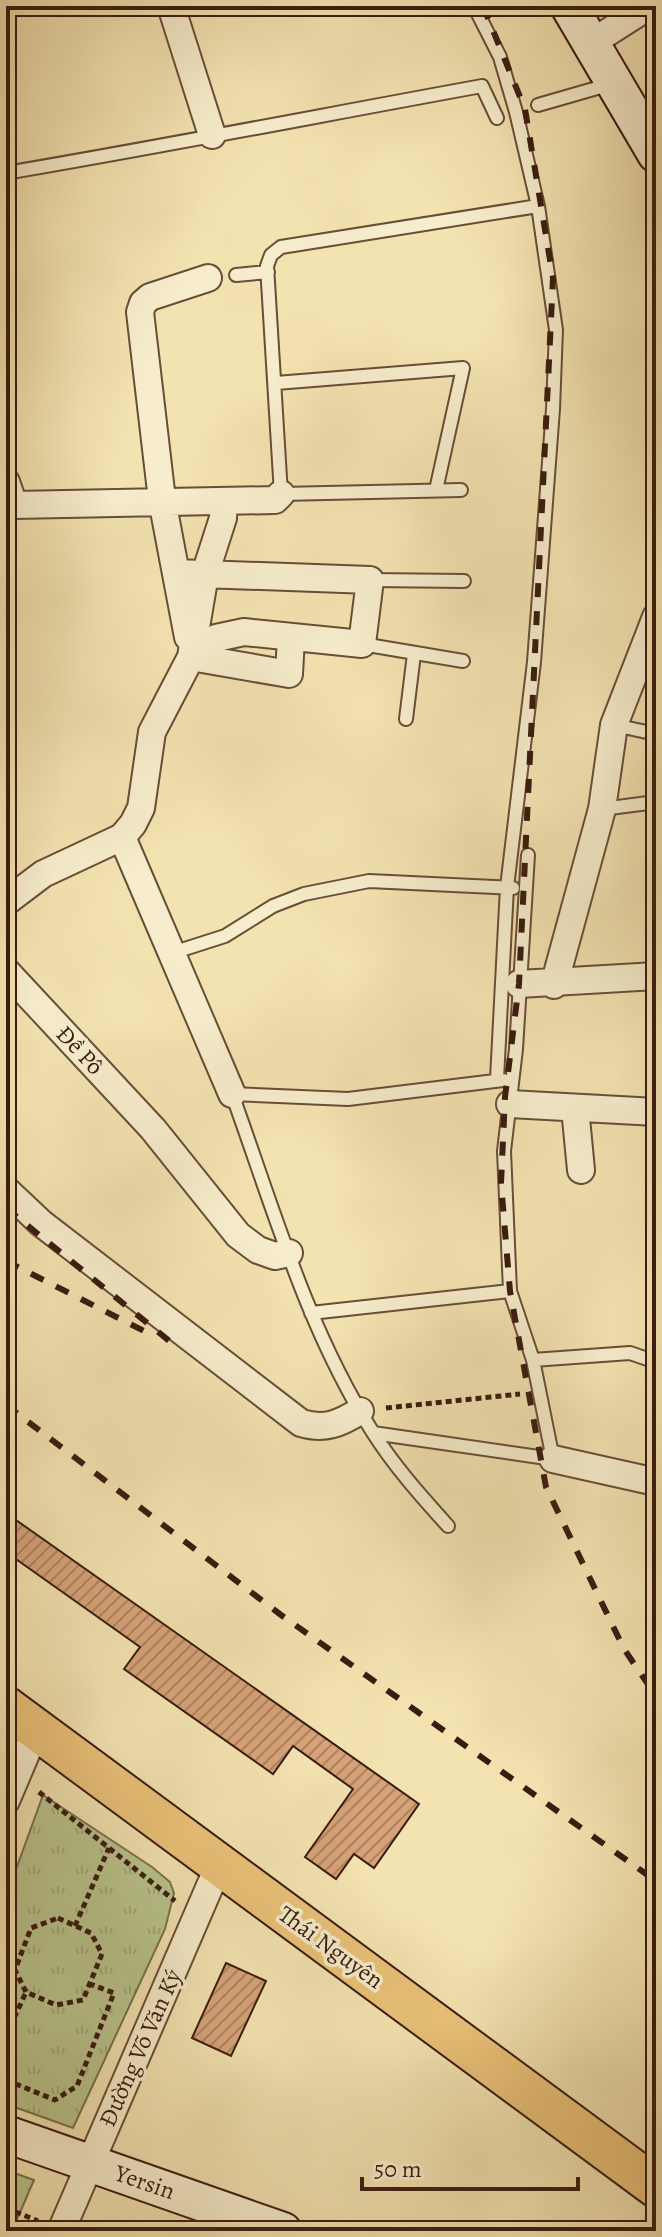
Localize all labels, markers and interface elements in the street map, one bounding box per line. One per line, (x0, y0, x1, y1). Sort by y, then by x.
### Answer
street label: Đề Pô (49, 1018, 111, 1082)
street label: Thái Nguyên (272, 1898, 390, 1996)
street label: Đường Võ Văn Ký (91, 1964, 189, 2132)
scale bar (362, 2141, 578, 2191)
text: 50 m (374, 2153, 422, 2185)
street label: Yersin (110, 2157, 179, 2207)

